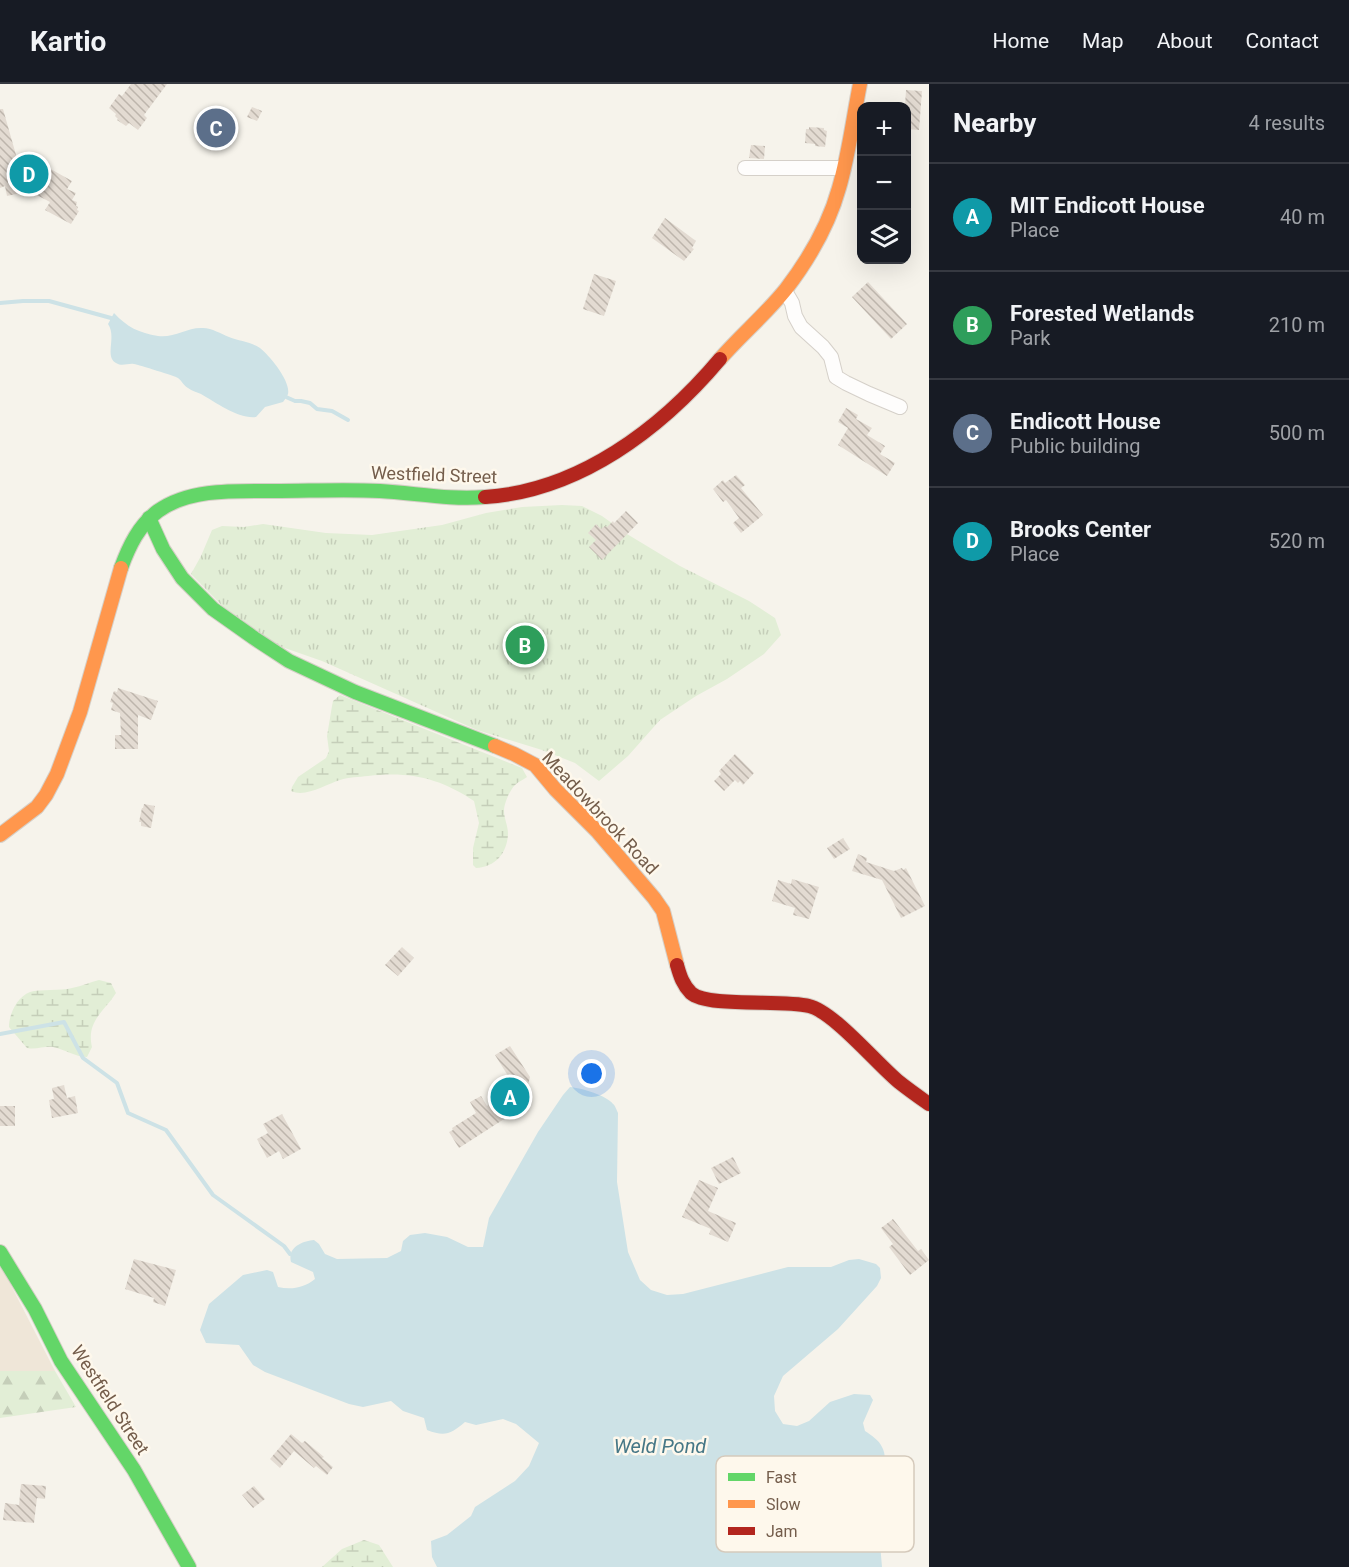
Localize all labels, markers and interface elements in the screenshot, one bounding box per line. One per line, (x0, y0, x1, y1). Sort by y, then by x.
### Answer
text: Kartio (30, 25, 106, 58)
text: Home (993, 29, 1049, 53)
text: Map (1082, 29, 1124, 53)
text: About (1157, 29, 1213, 53)
text: Contact (1246, 29, 1319, 53)
map controls (857, 102, 911, 264)
button: + (857, 102, 911, 156)
pin: C (196, 106, 236, 150)
text: Nearby (953, 108, 1036, 138)
text: 4 results (1249, 111, 1325, 135)
pin: D (9, 152, 48, 196)
button: − (857, 156, 911, 210)
text: MIT Endicott House (1010, 193, 1205, 218)
text: A (966, 205, 979, 229)
text: 40 m (1280, 205, 1325, 229)
button: layers (857, 210, 911, 264)
text: Place (1010, 218, 1059, 242)
text: Forested Wetlands (1010, 301, 1194, 326)
text: B (966, 313, 979, 337)
text: 210 m (1269, 313, 1325, 337)
text: Park (1010, 326, 1050, 350)
text: Endicott House (1010, 409, 1161, 434)
text: C (966, 421, 979, 445)
text: 500 m (1269, 421, 1325, 445)
text: Public building (1010, 434, 1140, 458)
street label: Westfield Street (370, 462, 498, 487)
text: Brooks Center (1010, 517, 1151, 542)
text: D (966, 529, 979, 553)
text: 520 m (1269, 529, 1325, 553)
text: Place (1010, 542, 1059, 566)
pin: B (506, 622, 544, 668)
street label: Meadowbrook Road (538, 747, 663, 878)
your location (577, 1059, 606, 1088)
pin: A (490, 1074, 530, 1120)
street label: Westfield Street (67, 1341, 154, 1459)
water label: Weld Pond (614, 1434, 707, 1458)
legend (716, 1456, 914, 1552)
text: Fast (766, 1468, 797, 1487)
text: Slow (766, 1495, 801, 1514)
text: Jam (766, 1522, 798, 1541)

